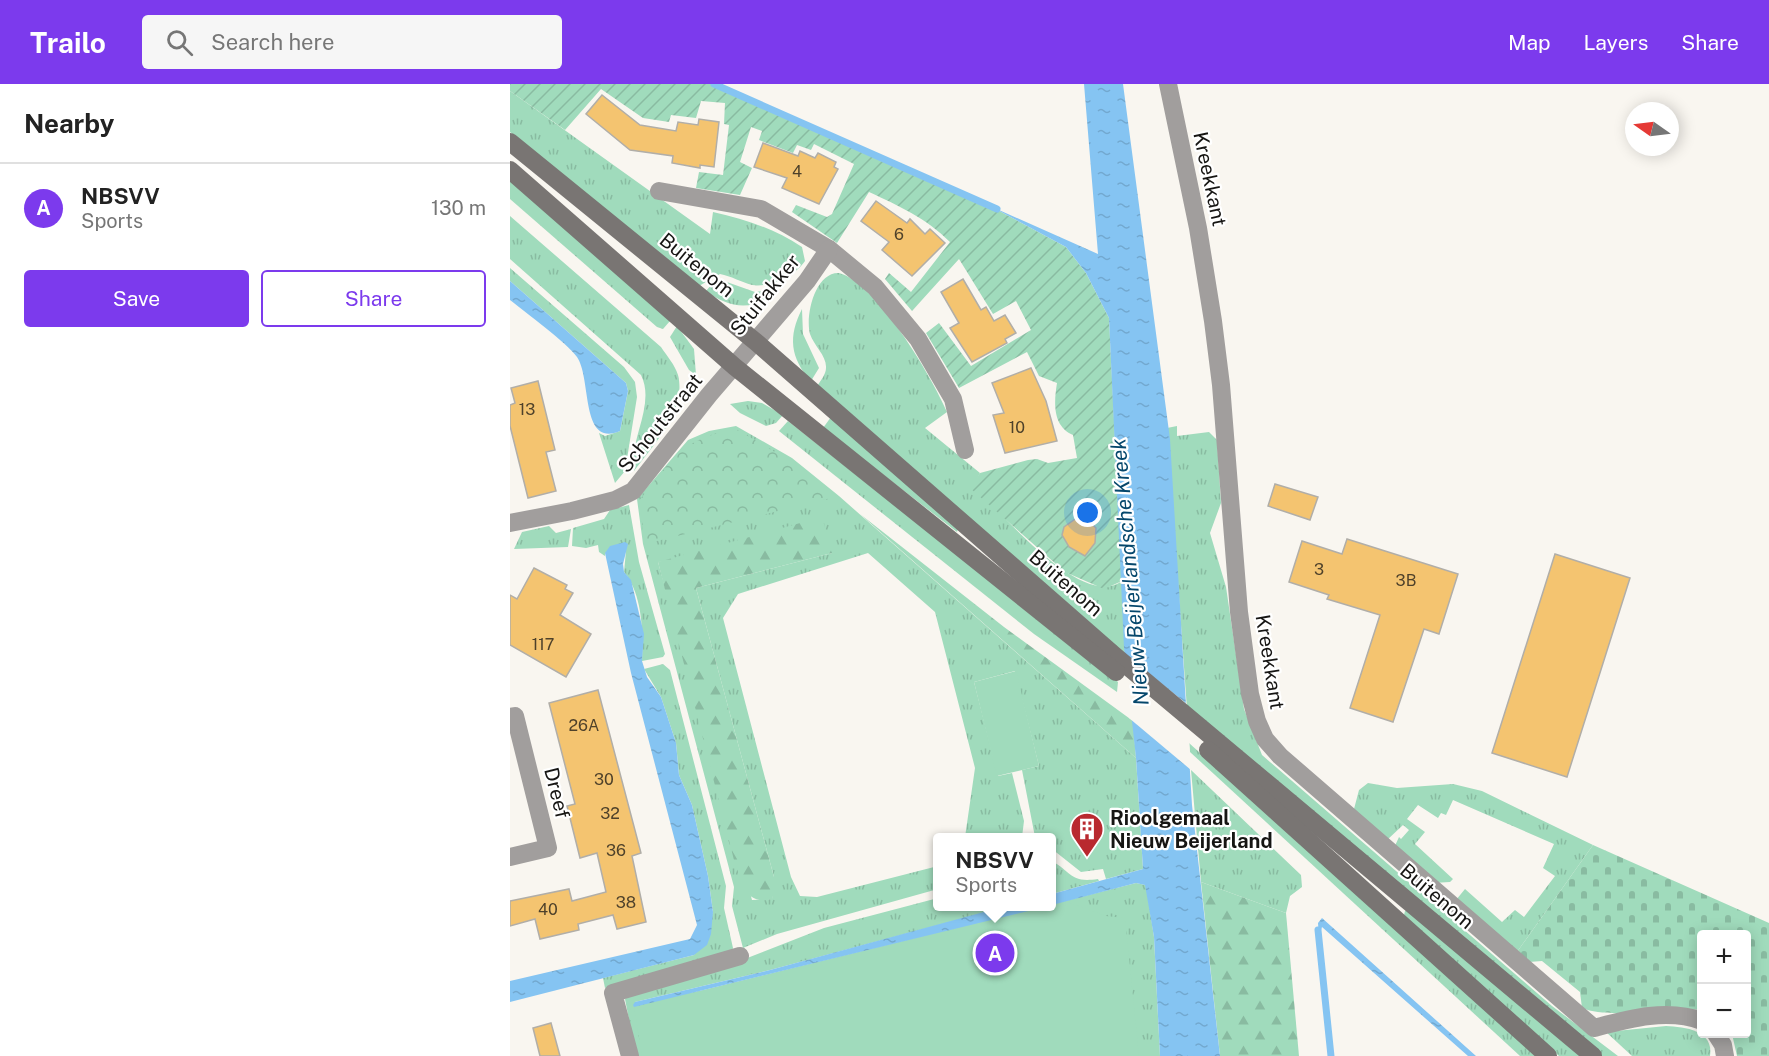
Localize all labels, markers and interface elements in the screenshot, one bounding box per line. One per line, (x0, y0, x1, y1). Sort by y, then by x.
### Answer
search box (142, 15, 562, 69)
text: Trailo (30, 26, 106, 59)
icon: search (163, 26, 196, 59)
text: Search here (211, 29, 334, 55)
text: Map (1508, 30, 1551, 55)
text: Layers (1584, 30, 1648, 55)
text: Share (1681, 30, 1739, 55)
north arrow (1625, 102, 1679, 156)
text: Nearby (24, 108, 114, 139)
street label: Kreekkant (1188, 130, 1232, 228)
house number: 4 (792, 162, 802, 181)
text: NBSVV (81, 183, 160, 209)
text: A (36, 196, 51, 220)
text: 130 m (431, 196, 486, 220)
text: Sports (81, 209, 143, 233)
house number: 6 (894, 225, 904, 244)
street label: Buitenom (655, 228, 739, 302)
street label: Stuifakker (725, 249, 805, 340)
button: Save (24, 270, 249, 327)
button: Share (261, 270, 486, 327)
street label: Schoutstraat (613, 368, 707, 478)
house number: 13 (519, 400, 535, 419)
house number: 10 (1009, 418, 1025, 437)
water label: Nieuw-Beijerlandsche Kreek (1105, 437, 1154, 707)
your location (1073, 498, 1102, 527)
street label: Buitenom (1025, 545, 1107, 621)
house number: 3 (1314, 560, 1324, 579)
house number: 3B (1396, 571, 1416, 590)
street label: Kreekkant (1251, 613, 1289, 711)
house number: 117 (532, 635, 554, 654)
house number: 26A (569, 716, 599, 735)
street label: Dreef (539, 765, 575, 821)
house number: 30 (594, 770, 614, 789)
house number: 32 (600, 804, 620, 823)
place label: Rioolgemaal Nieuw Beijerland (1110, 806, 1273, 853)
building icon: Rioolgemaal Nieuw Beijerland (1069, 811, 1105, 858)
popup (933, 833, 1056, 911)
house number: 36 (606, 841, 626, 860)
text: NBSVV (955, 847, 1034, 873)
street label: Buitenom (1395, 858, 1479, 934)
text: Sports (955, 873, 1017, 897)
house number: 38 (616, 893, 636, 912)
house number: 40 (538, 900, 558, 919)
pin: A (976, 930, 1014, 976)
map controls (1697, 930, 1751, 1038)
button: + (1697, 930, 1751, 984)
button: − (1697, 984, 1751, 1038)

